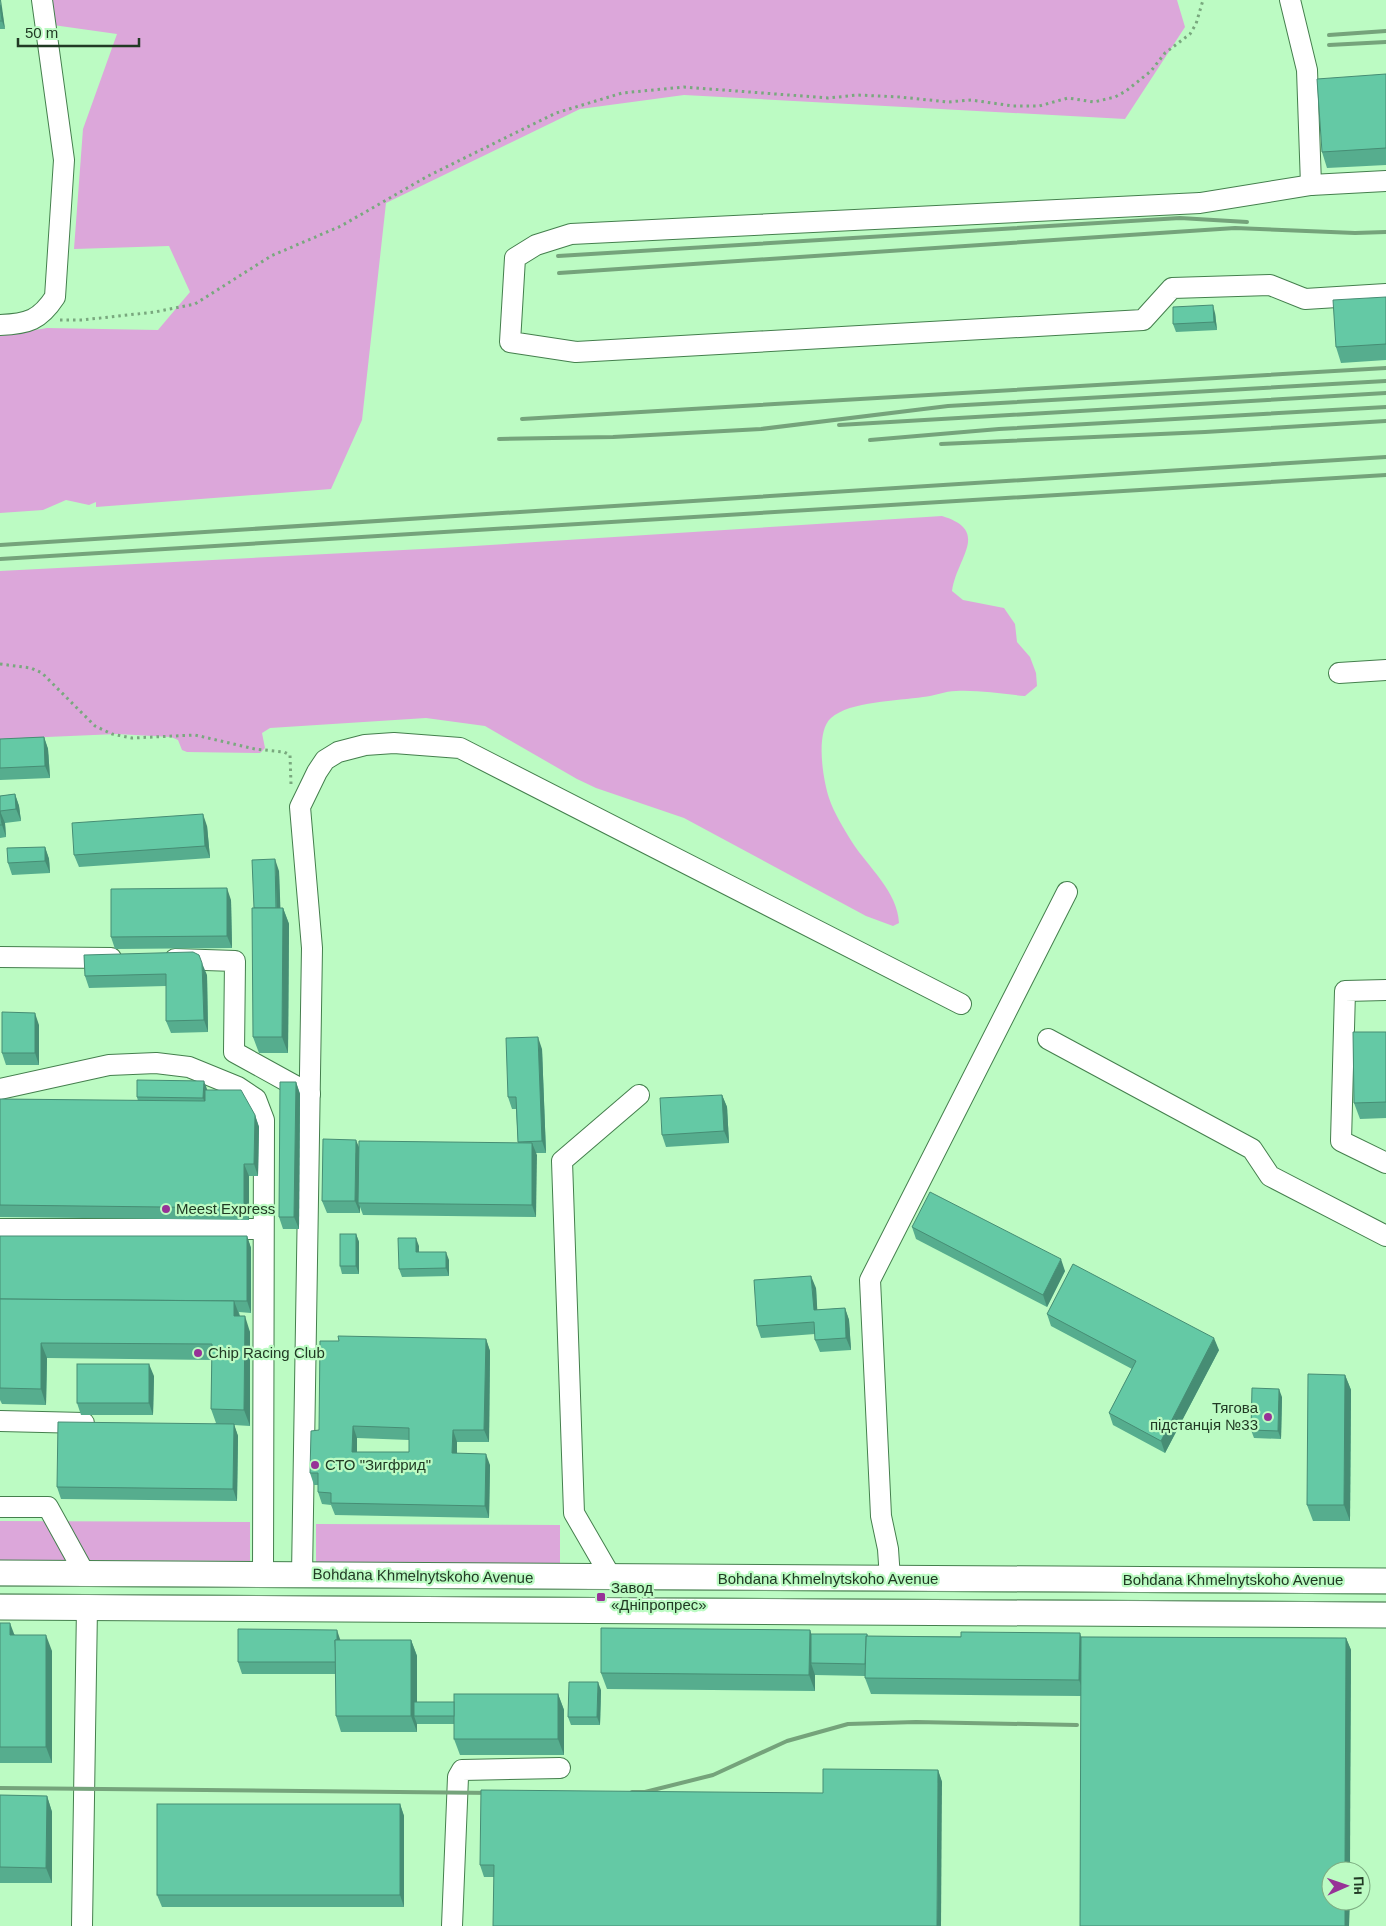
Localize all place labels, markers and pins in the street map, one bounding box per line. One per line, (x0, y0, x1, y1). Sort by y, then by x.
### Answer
place label: Meest Express (176, 1200, 275, 1217)
marker: Meest Express (160, 1203, 172, 1215)
place label: Chip Racing Club (208, 1344, 325, 1361)
marker: Chip Racing Club (192, 1347, 204, 1359)
place label: Тягова пiдстанцiя №33 (1150, 1399, 1259, 1433)
marker: Тягова пiдстанцiя №33 (1262, 1411, 1274, 1423)
place label: СТО "Зигфрид" (325, 1456, 431, 1473)
marker: СТО "Зигфрид" (309, 1459, 321, 1471)
place label: Завод «Дніпропрес» (611, 1579, 707, 1613)
marker: Завод «Дніпропрес» (595, 1591, 607, 1603)

